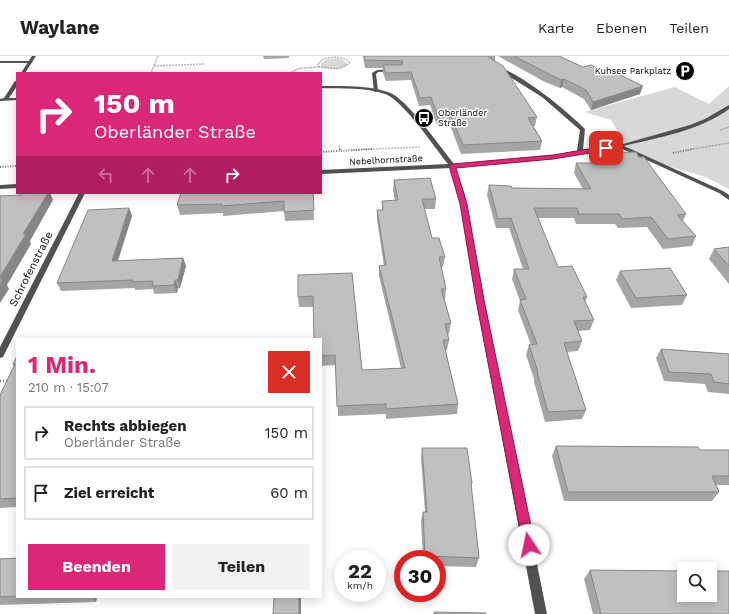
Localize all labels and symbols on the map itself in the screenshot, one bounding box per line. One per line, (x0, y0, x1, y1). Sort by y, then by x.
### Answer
parking icon: Kuhsee Parkplatz (674, 60, 696, 82)
place label: Kuhsee Parkplatz (595, 66, 671, 76)
bus stop icon: Oberländer Straße (413, 107, 435, 129)
place label: Oberländer Straße (438, 108, 487, 128)
pin (589, 131, 623, 165)
street label: Nebelhornstraße (349, 153, 423, 167)
street label: Schrofenstraße (7, 229, 55, 309)
position arrow (508, 524, 550, 566)
speed limit sign: 30 (394, 550, 446, 602)

